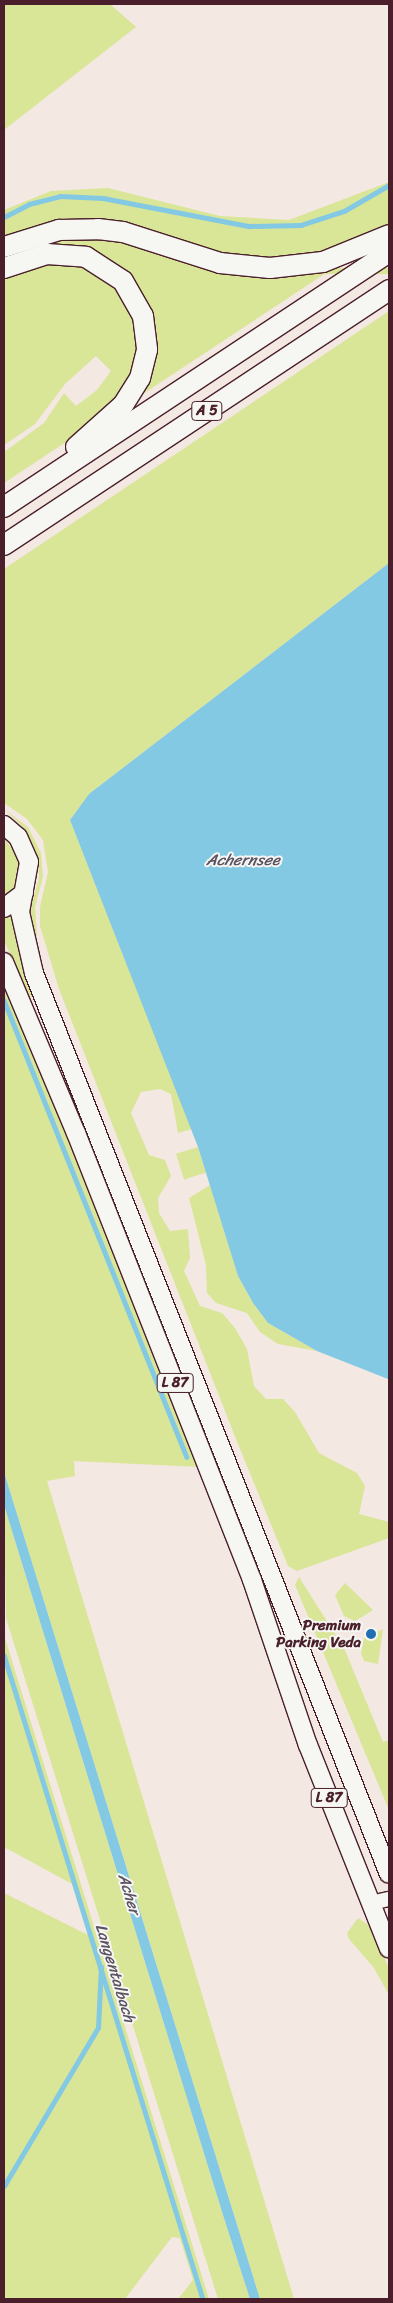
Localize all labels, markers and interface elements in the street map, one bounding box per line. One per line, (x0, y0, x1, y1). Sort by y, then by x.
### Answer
road number: A 5 (191, 400, 223, 422)
water label: Achernsee (206, 850, 280, 870)
road number: L 87 (156, 1372, 194, 1395)
place label: Premium Parking Veda (276, 1616, 361, 1651)
marker: Premium Parking Veda (365, 1628, 377, 1640)
road number: L 87 (310, 1786, 348, 1810)
water label: Acher (114, 1871, 144, 1917)
water label: Langentalbach (91, 1922, 139, 2024)

